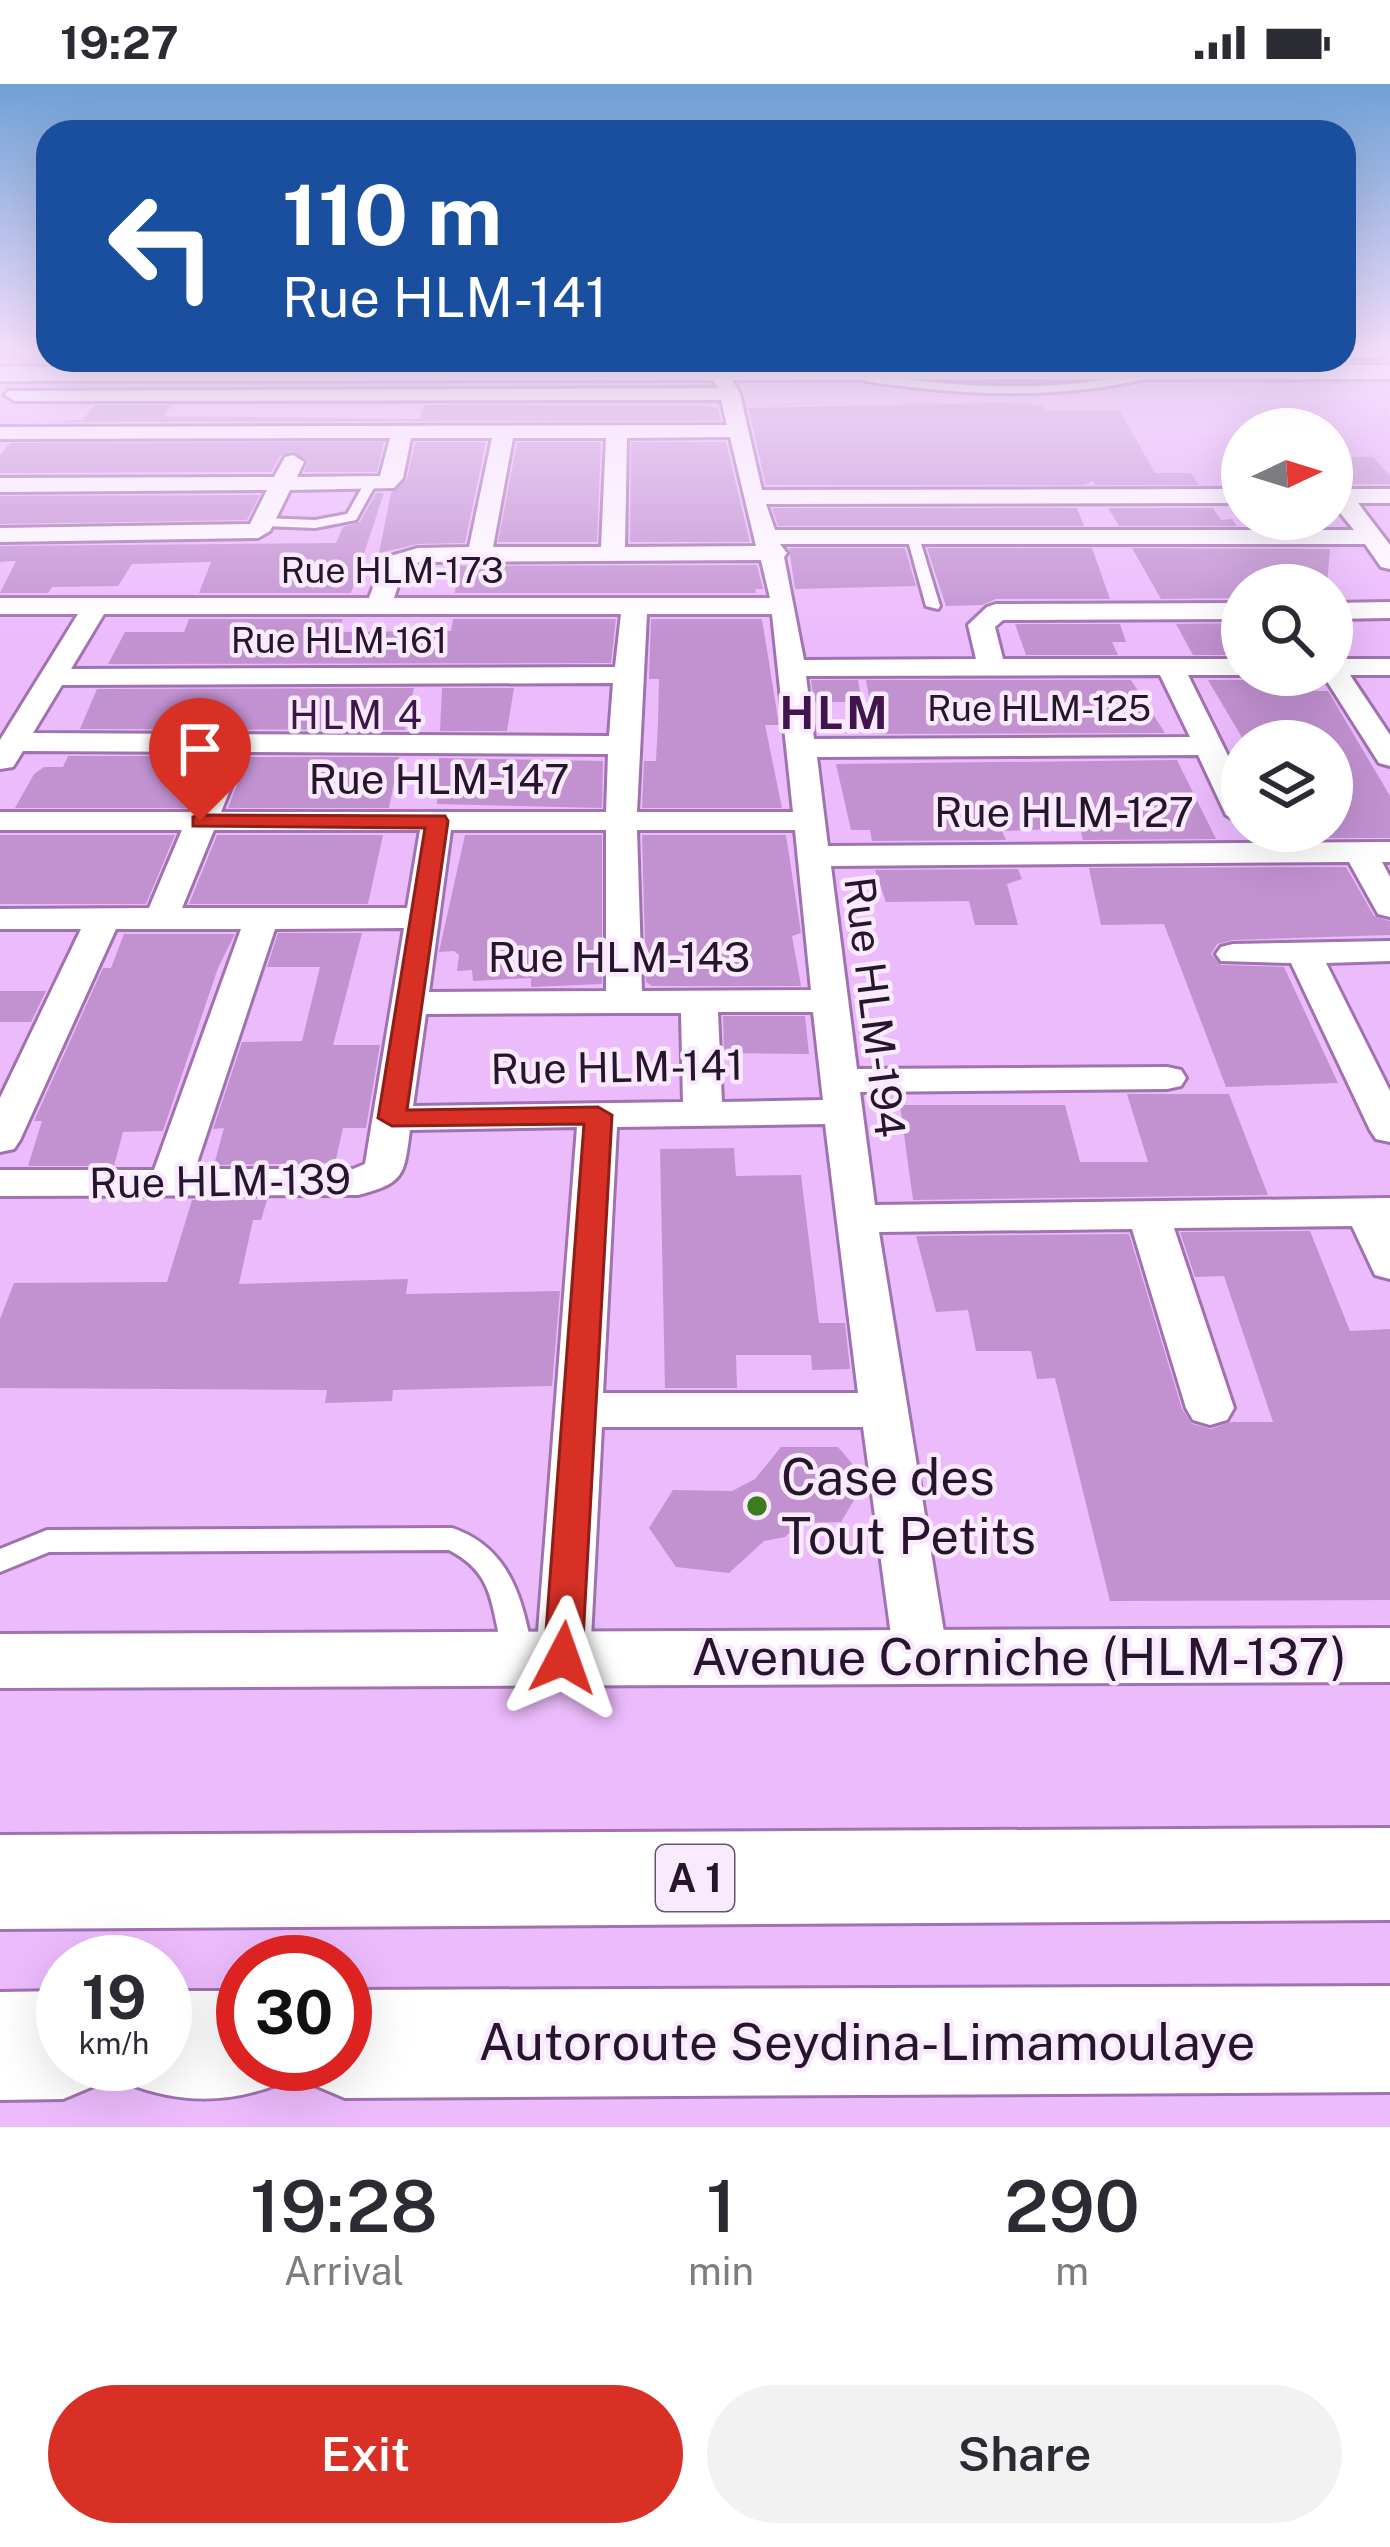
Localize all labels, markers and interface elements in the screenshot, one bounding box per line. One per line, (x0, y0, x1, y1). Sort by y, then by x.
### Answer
text: 19:27 (60, 16, 179, 69)
text: 110 m (282, 165, 502, 264)
icon: left (84, 168, 240, 324)
text: Rue HLM-141 (282, 266, 607, 329)
north arrow (1221, 408, 1353, 540)
map controls (1221, 408, 1353, 852)
street label: Rue HLM-173 (280, 549, 504, 591)
button: search (1221, 564, 1353, 696)
street label: Rue HLM-161 (231, 619, 447, 661)
district label: HLM (780, 686, 890, 739)
street label: Rue HLM-125 (927, 687, 1151, 729)
district label: HLM 4 (289, 692, 425, 738)
pin (149, 698, 251, 821)
icon: arrive (167, 716, 233, 782)
button: layers (1221, 720, 1353, 852)
street label: Rue HLM-147 (308, 754, 570, 803)
street label: Rue HLM-127 (934, 787, 1194, 836)
street label: Rue HLM-194 (835, 874, 916, 1140)
street label: Rue HLM-143 (488, 932, 750, 981)
street label: Rue HLM-141 (490, 1040, 744, 1093)
street label: Rue HLM-139 (89, 1154, 351, 1207)
place label: Case des Tout Petits (781, 1447, 1036, 1565)
marker: Case des Tout Petits (744, 1493, 770, 1519)
position arrow (500, 1595, 626, 1721)
street label: Avenue Corniche (HLM-137) (691, 1627, 1347, 1686)
road number: A 1 (656, 1845, 734, 1911)
speed limit sign: 30 (216, 1935, 372, 2091)
text: 19 (81, 1962, 147, 2033)
street label: Autoroute Seydina-Limamoulaye (478, 2012, 1256, 2071)
text: km/h (79, 2025, 149, 2061)
text: 19:28 (250, 2164, 438, 2248)
text: 1 (706, 2164, 736, 2248)
text: 290 (1004, 2164, 1140, 2248)
text: Arrival (284, 2248, 404, 2294)
text: min (688, 2248, 754, 2294)
text: m (1055, 2248, 1089, 2294)
button: Exit (48, 2385, 683, 2523)
button: Share (707, 2385, 1342, 2523)

